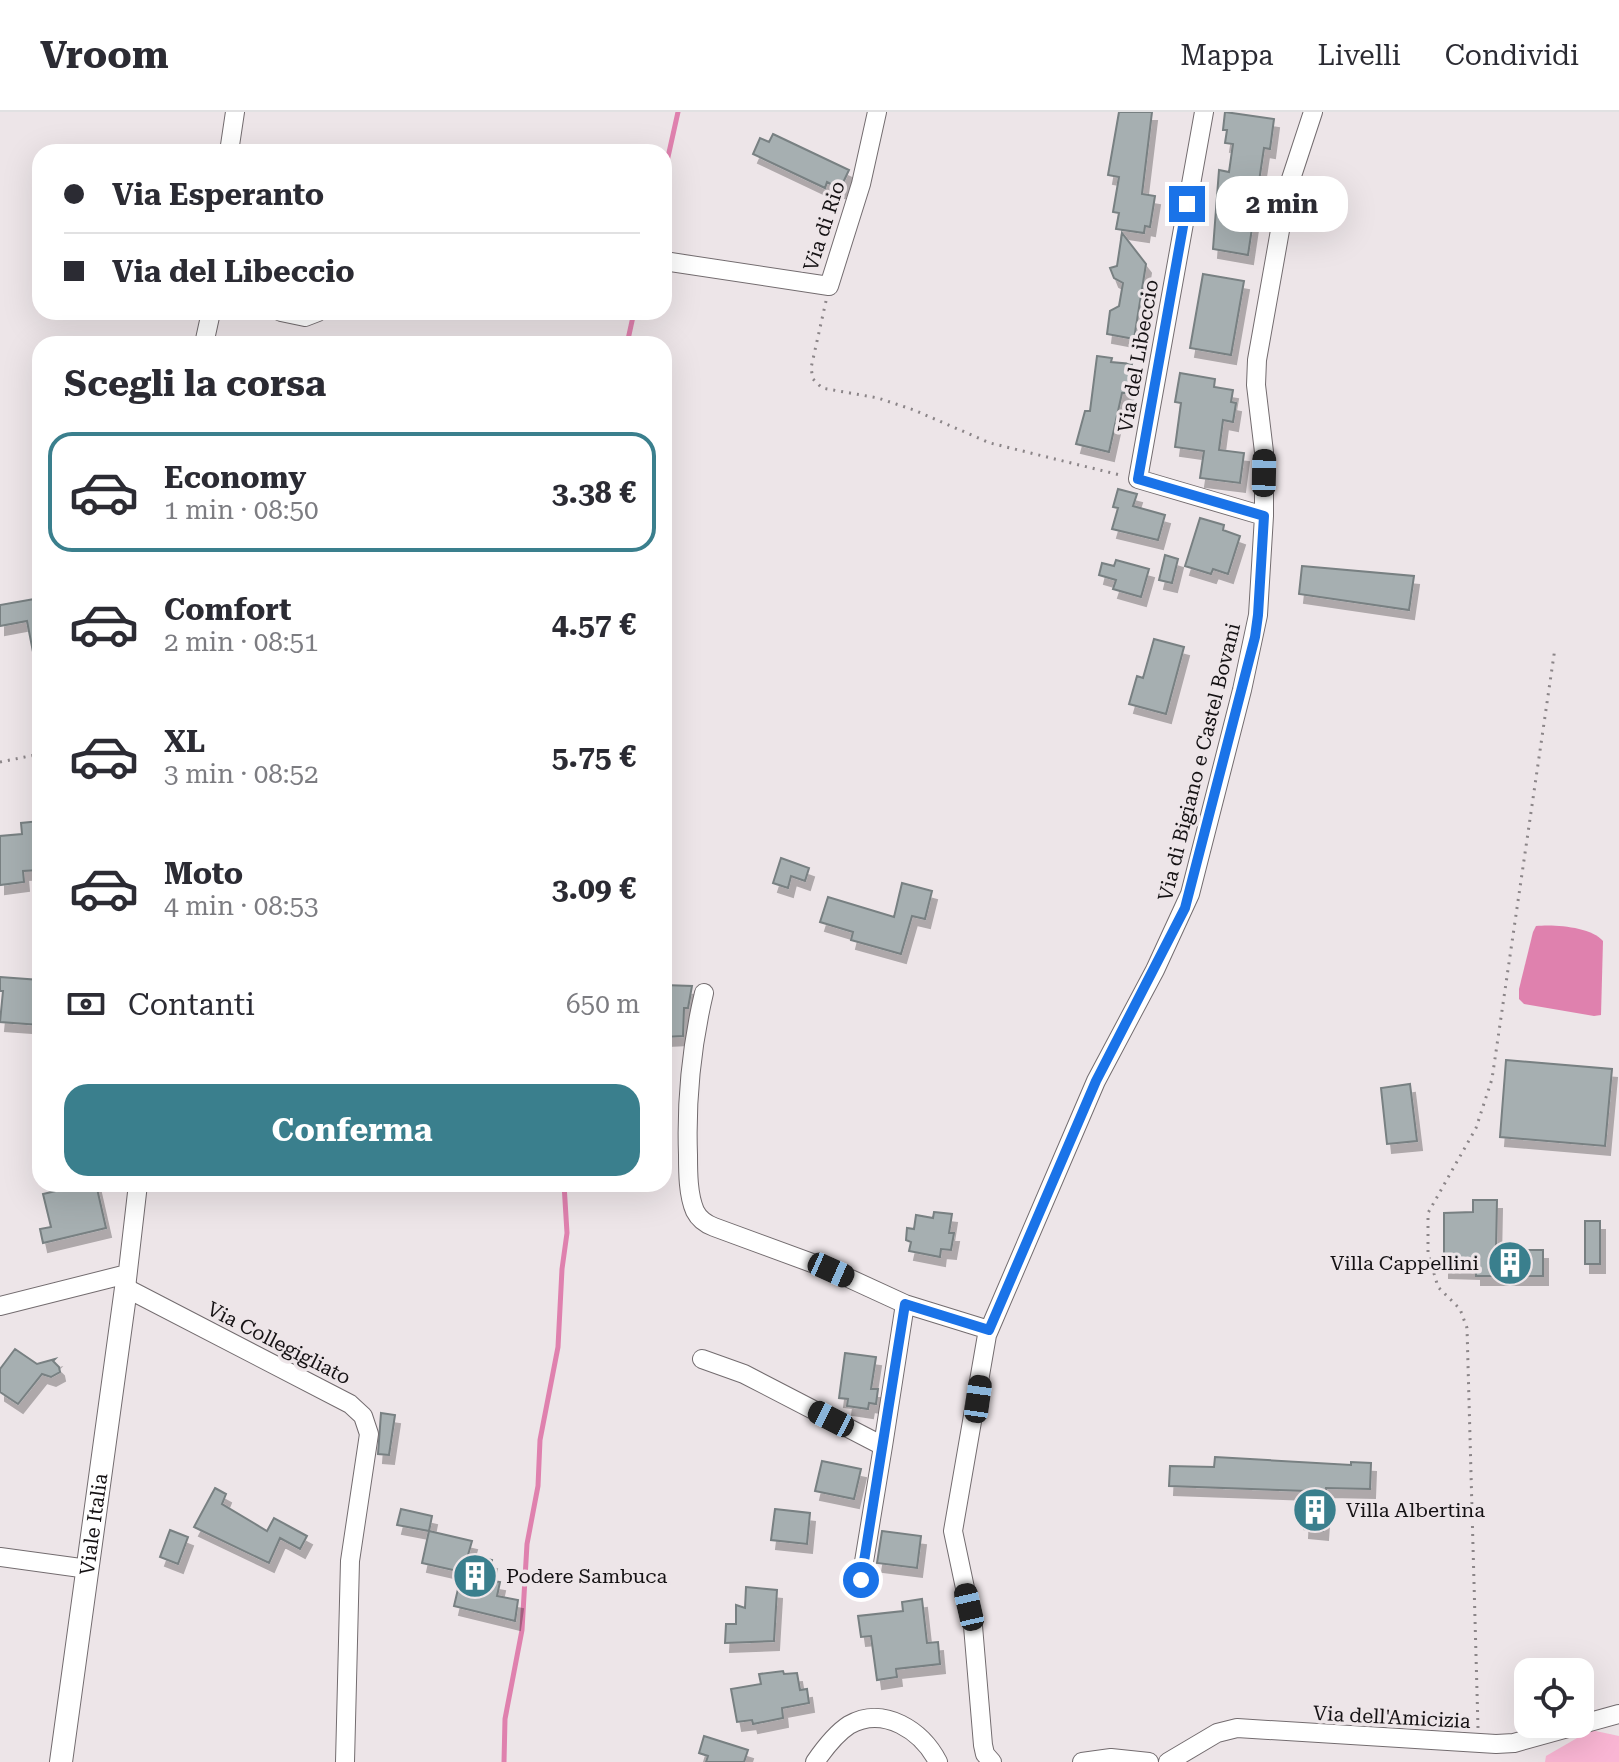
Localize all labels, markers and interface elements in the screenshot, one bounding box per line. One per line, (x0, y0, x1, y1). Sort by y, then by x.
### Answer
text: Vroom (40, 33, 169, 77)
text: Mappa (1180, 39, 1273, 72)
text: Livelli (1317, 39, 1401, 72)
text: Condividi (1445, 39, 1579, 72)
callout: 2 min (1215, 176, 1347, 232)
text: Via Esperanto (112, 177, 324, 212)
street label: Via di Rio (798, 178, 850, 274)
route end (1169, 186, 1205, 222)
text: 2 min (1246, 189, 1318, 219)
text: Via del Libeccio (112, 254, 355, 289)
street label: Via del Libeccio (1113, 278, 1163, 434)
text: Scegli la corsa (64, 363, 326, 405)
car (1252, 449, 1276, 497)
icon: car (68, 456, 140, 528)
text: Economy (164, 460, 306, 495)
text: 3.38 € (552, 475, 636, 510)
text: 1 min · 08:50 (164, 495, 319, 525)
icon: car (68, 588, 140, 660)
text: Comfort (164, 592, 291, 627)
text: 4.57 € (552, 607, 636, 642)
street label: Via di Bigiano e Castel Bovani (1153, 620, 1245, 904)
text: 2 min · 08:51 (164, 627, 319, 657)
icon: car (68, 720, 140, 792)
text: XL (164, 724, 205, 759)
text: 5.75 € (552, 739, 636, 774)
text: 3 min · 08:52 (164, 759, 319, 789)
icon: car (68, 852, 140, 924)
text: Moto (164, 856, 243, 891)
text: 3.09 € (552, 871, 636, 906)
text: 4 min · 08:53 (164, 891, 319, 921)
icon: cash (64, 982, 108, 1026)
text: Contanti (128, 987, 255, 1022)
text: 650 m (566, 989, 640, 1019)
button: Conferma (64, 1084, 640, 1176)
building icon: Villa Cappellini (1486, 1239, 1534, 1287)
car (804, 1249, 858, 1291)
place label: Villa Cappellini (1330, 1251, 1479, 1275)
street label: Via Collegigliato (203, 1296, 355, 1390)
car (963, 1374, 993, 1424)
car (804, 1397, 858, 1441)
street label: Viale Italia (75, 1472, 112, 1577)
building icon: Villa Albertina (1291, 1486, 1339, 1534)
place label: Villa Albertina (1346, 1498, 1485, 1522)
building icon: Podere Sambuca (451, 1552, 499, 1600)
route start (843, 1562, 879, 1598)
place label: Podere Sambuca (506, 1564, 667, 1588)
car (952, 1581, 986, 1633)
map controls (1514, 1658, 1594, 1738)
button: locate (1514, 1658, 1594, 1738)
street label: Via dell'Amicizia (1313, 1701, 1472, 1733)

